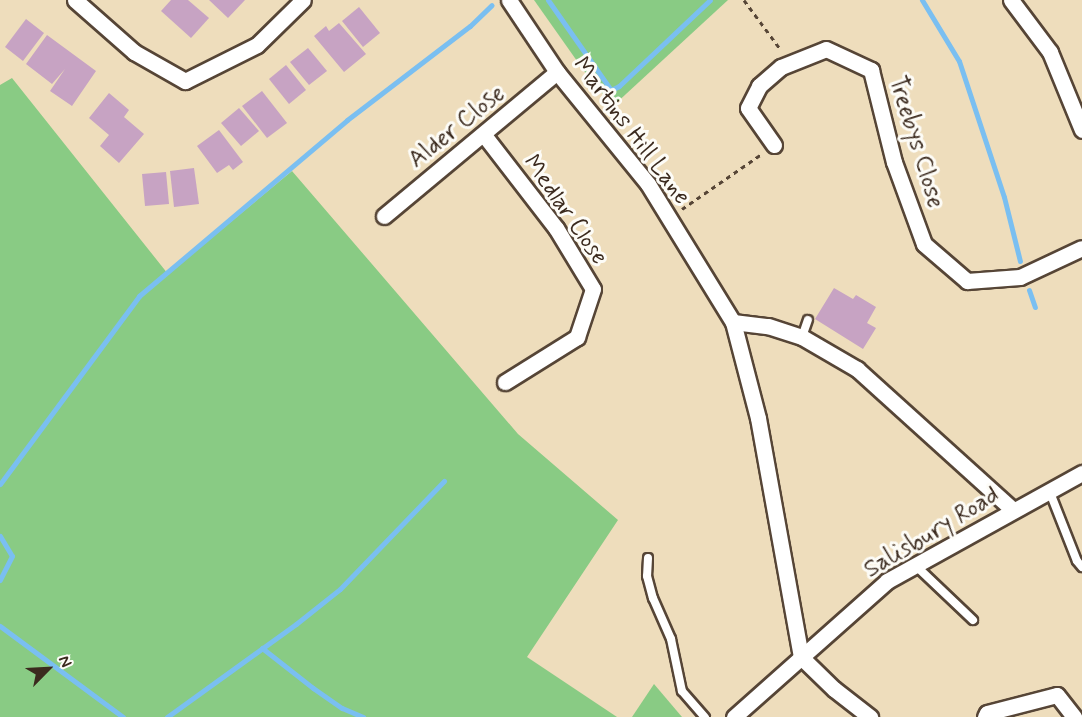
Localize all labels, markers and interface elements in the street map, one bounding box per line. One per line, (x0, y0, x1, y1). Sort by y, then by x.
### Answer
street label: Martins Hill Lane (566, 51, 696, 211)
street label: Treebys Close (882, 72, 950, 212)
street label: Alder Close (403, 79, 511, 175)
street label: Medlar Close (515, 148, 615, 272)
street label: Salisbury Road (859, 481, 1005, 585)
north arrow (18, 639, 78, 699)
text: N (53, 652, 77, 671)

